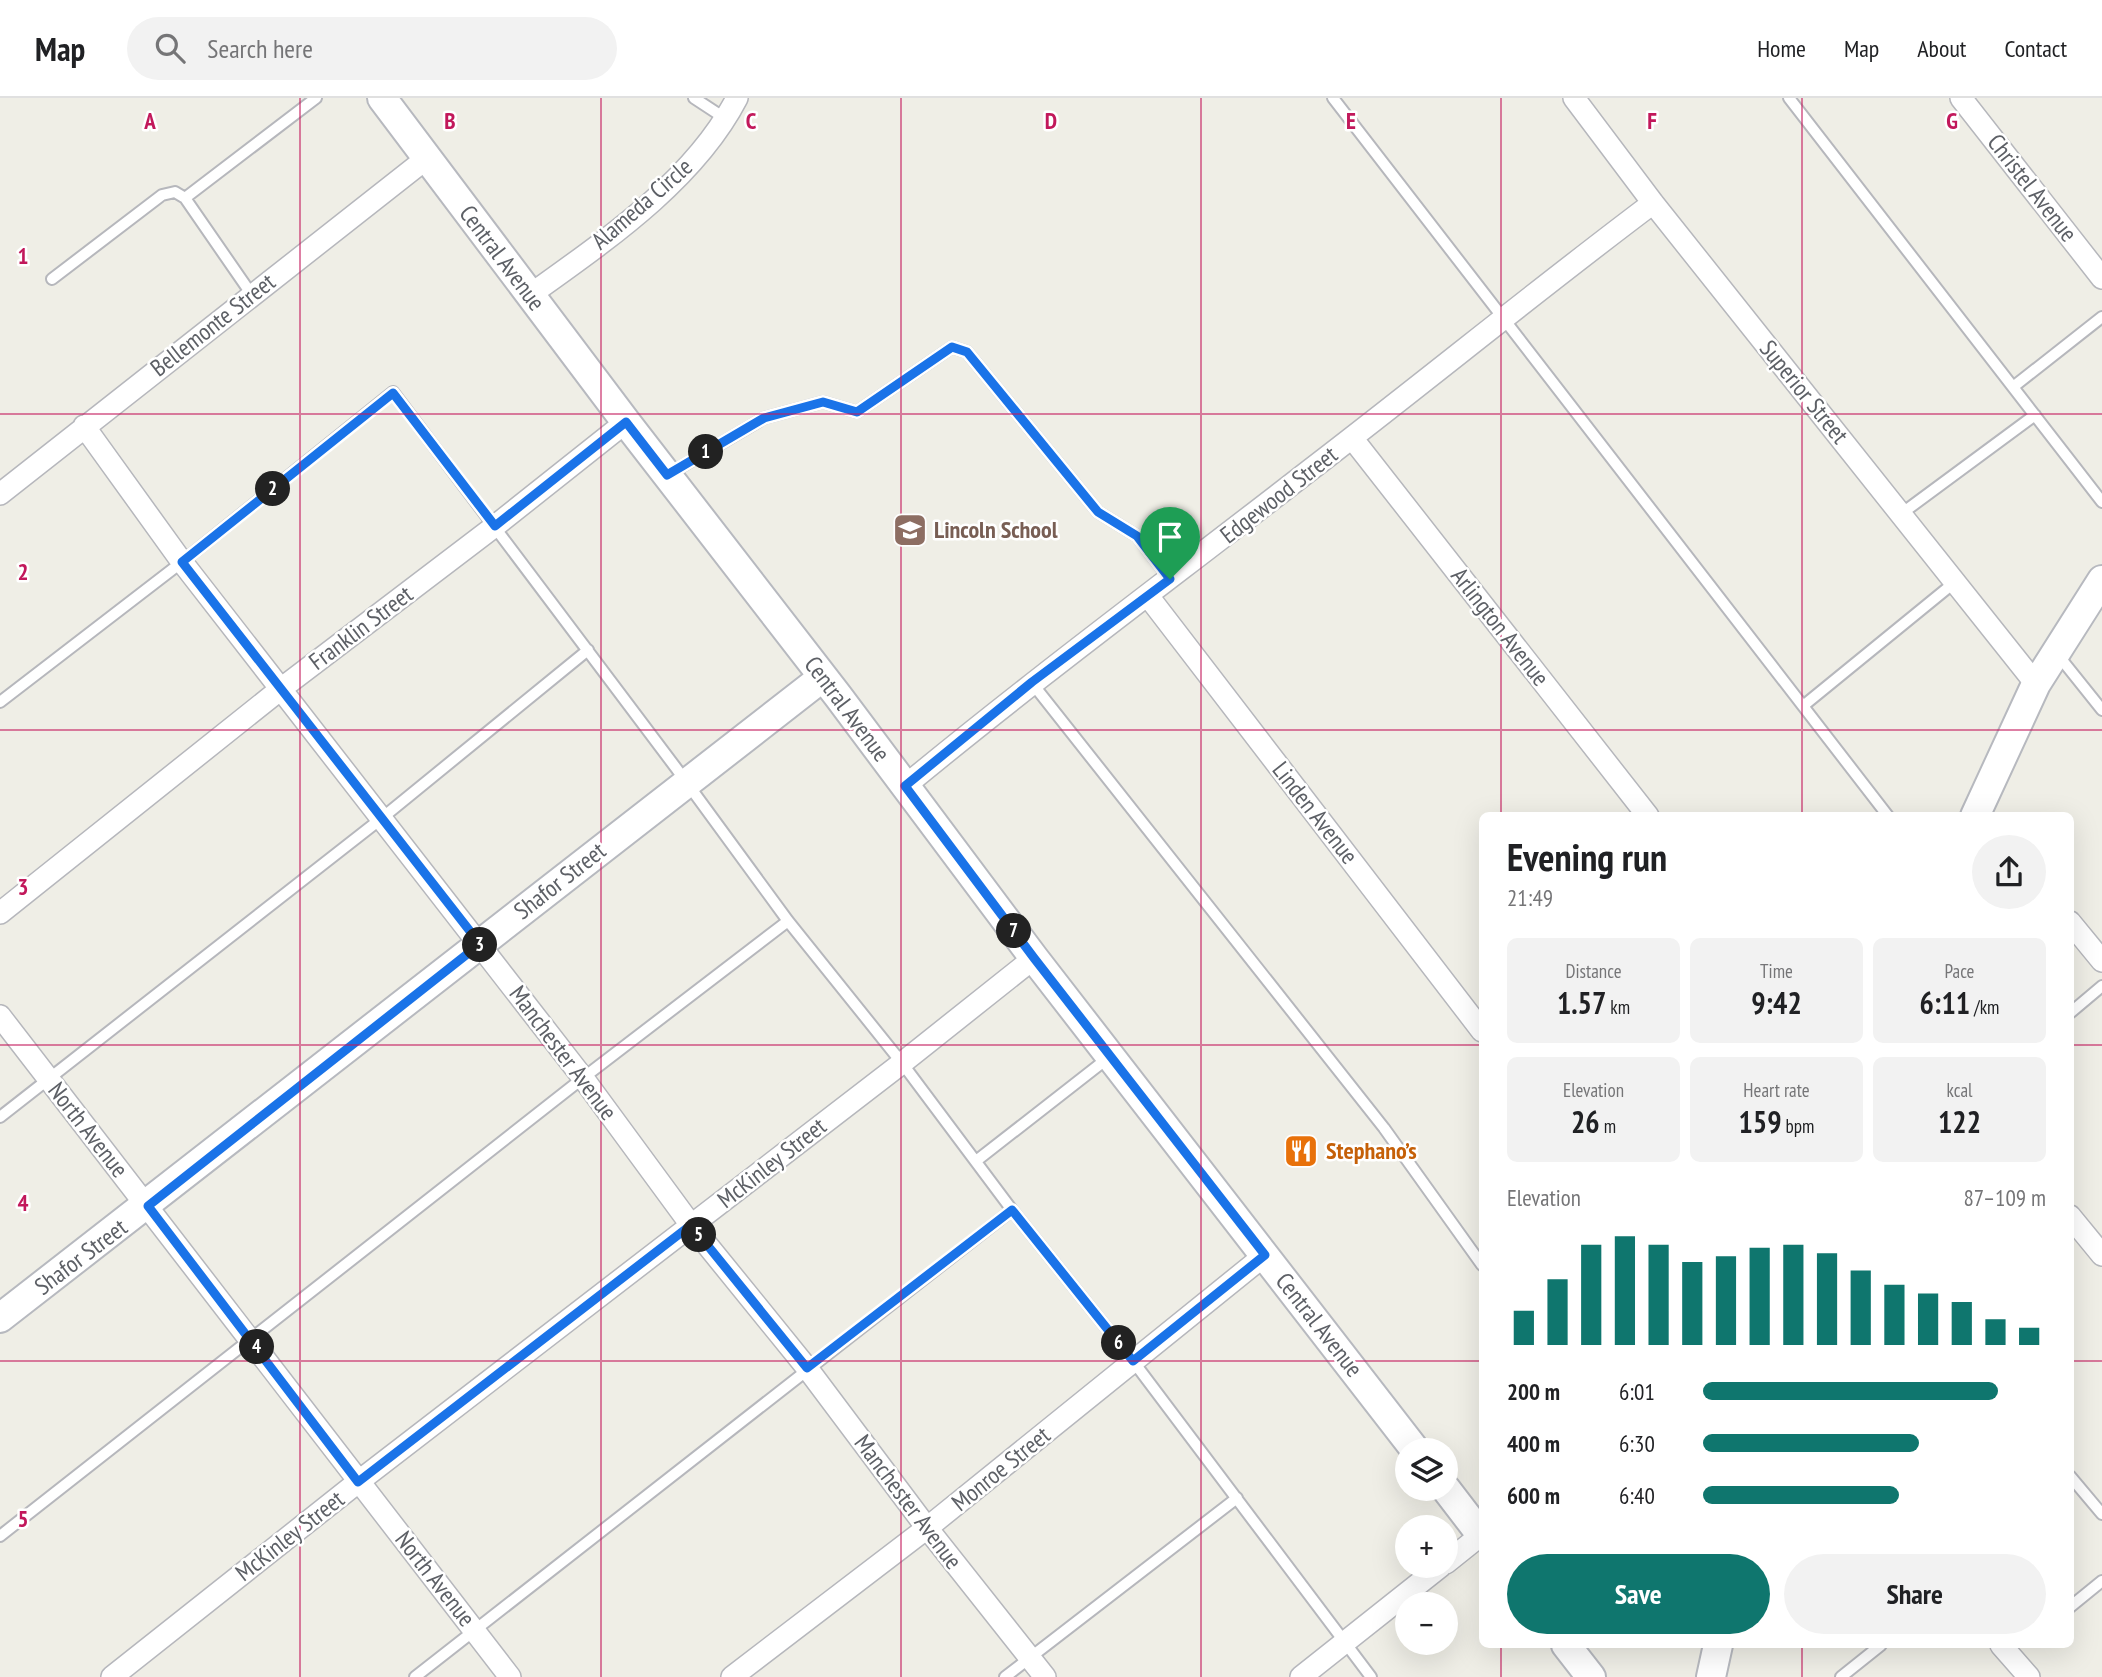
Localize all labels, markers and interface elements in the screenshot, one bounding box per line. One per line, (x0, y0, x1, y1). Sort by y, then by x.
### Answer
search box (127, 17, 617, 80)
text: Map (35, 27, 85, 70)
icon: search (151, 29, 189, 67)
text: Search here (207, 32, 313, 65)
text: Home (1757, 33, 1806, 64)
text: Map (1844, 33, 1879, 64)
text: About (1917, 33, 1966, 64)
text: Contact (2004, 33, 2067, 64)
text: A (143, 106, 156, 135)
text: B (444, 106, 456, 135)
text: C (746, 106, 757, 135)
text: D (1045, 106, 1057, 135)
text: E (1346, 106, 1356, 135)
text: F (1647, 106, 1657, 135)
text: G (1946, 106, 1958, 135)
street label: Christel Avenue (1981, 128, 2084, 248)
street label: Alameda Circle (585, 151, 699, 256)
street label: Central Avenue (453, 199, 552, 317)
text: 1 (18, 241, 29, 270)
street label: Bellemonte Street (144, 266, 282, 383)
street label: Superior Street (1753, 334, 1856, 450)
pin: 1 (688, 434, 724, 470)
text: 1 (701, 439, 710, 463)
street label: Edgewood Street (1214, 439, 1344, 550)
pin: 2 (256, 472, 290, 506)
text: 2 (268, 476, 277, 500)
pin (1140, 507, 1200, 579)
school or university icon: Lincoln School (891, 511, 929, 549)
place label: Lincoln School (934, 514, 1058, 545)
icon: arrive (1151, 518, 1189, 556)
text: 2 (18, 557, 29, 586)
street label: Arlington Avenue (1444, 561, 1556, 692)
street label: Franklin Street (303, 578, 419, 677)
street label: Central Avenue (798, 650, 897, 768)
street label: Linden Avenue (1266, 755, 1365, 870)
text: Evening run (1507, 832, 1667, 881)
street label: Shafor Street (508, 835, 612, 926)
button: share (1972, 835, 2046, 909)
text: 3 (18, 872, 29, 901)
text: 21:49 (1507, 883, 1553, 912)
pin: 7 (996, 914, 1032, 948)
text: 7 (1009, 918, 1018, 942)
pin: 3 (462, 928, 498, 962)
text: 3 (475, 932, 484, 956)
text: Distance (1566, 959, 1621, 983)
text: Time (1760, 959, 1793, 983)
text: Pace (1945, 959, 1974, 983)
street label: Manchester Avenue (503, 979, 624, 1126)
text: 1.57 (1557, 983, 1606, 1022)
text: 9:42 (1751, 983, 1802, 1022)
text: 6:11 (1920, 983, 1970, 1022)
text: km (1606, 995, 1630, 1019)
text: /km (1970, 995, 1999, 1019)
street label: North Avenue (41, 1076, 135, 1184)
text: Elevation (1563, 1078, 1624, 1102)
text: Heart rate (1743, 1078, 1810, 1102)
text: kcal (1947, 1078, 1972, 1102)
text: 26 (1571, 1102, 1600, 1141)
text: 159 (1739, 1102, 1782, 1141)
text: 122 (1938, 1102, 1981, 1141)
street label: McKinley Street (711, 1110, 833, 1215)
text: m (1600, 1114, 1616, 1138)
text: bpm (1782, 1114, 1814, 1138)
restaurant icon: Stephano’s (1282, 1132, 1320, 1170)
place label: Stephano’s (1326, 1135, 1417, 1166)
text: Elevation (1507, 1183, 1581, 1212)
text: 87–109 m (1963, 1183, 2046, 1212)
text: 4 (18, 1188, 29, 1217)
street label: Shafor Street (28, 1211, 134, 1302)
pin: 5 (682, 1218, 716, 1252)
text: 5 (694, 1222, 703, 1246)
street label: Central Avenue (1269, 1266, 1370, 1383)
pin: 6 (1102, 1326, 1136, 1360)
pin: 4 (240, 1330, 274, 1364)
text: 6 (1114, 1330, 1123, 1354)
text: 4 (252, 1334, 261, 1358)
text: 200 m (1507, 1377, 1560, 1406)
text: 6:01 (1619, 1377, 1655, 1406)
street label: Monroe Street (945, 1419, 1057, 1518)
street label: Manchester Avenue (848, 1428, 969, 1575)
text: 400 m (1507, 1429, 1560, 1458)
text: 6:30 (1619, 1429, 1655, 1458)
map controls (1395, 1438, 1458, 1655)
button: layers (1395, 1438, 1458, 1501)
text: 600 m (1507, 1481, 1560, 1510)
text: 6:40 (1619, 1481, 1655, 1510)
street label: McKinley Street (229, 1483, 351, 1588)
text: 5 (18, 1504, 29, 1533)
button: + (1395, 1515, 1458, 1578)
street label: North Avenue (388, 1525, 482, 1633)
button: Save (1507, 1554, 1770, 1634)
button: Share (1784, 1554, 2046, 1634)
button: − (1395, 1592, 1458, 1655)

